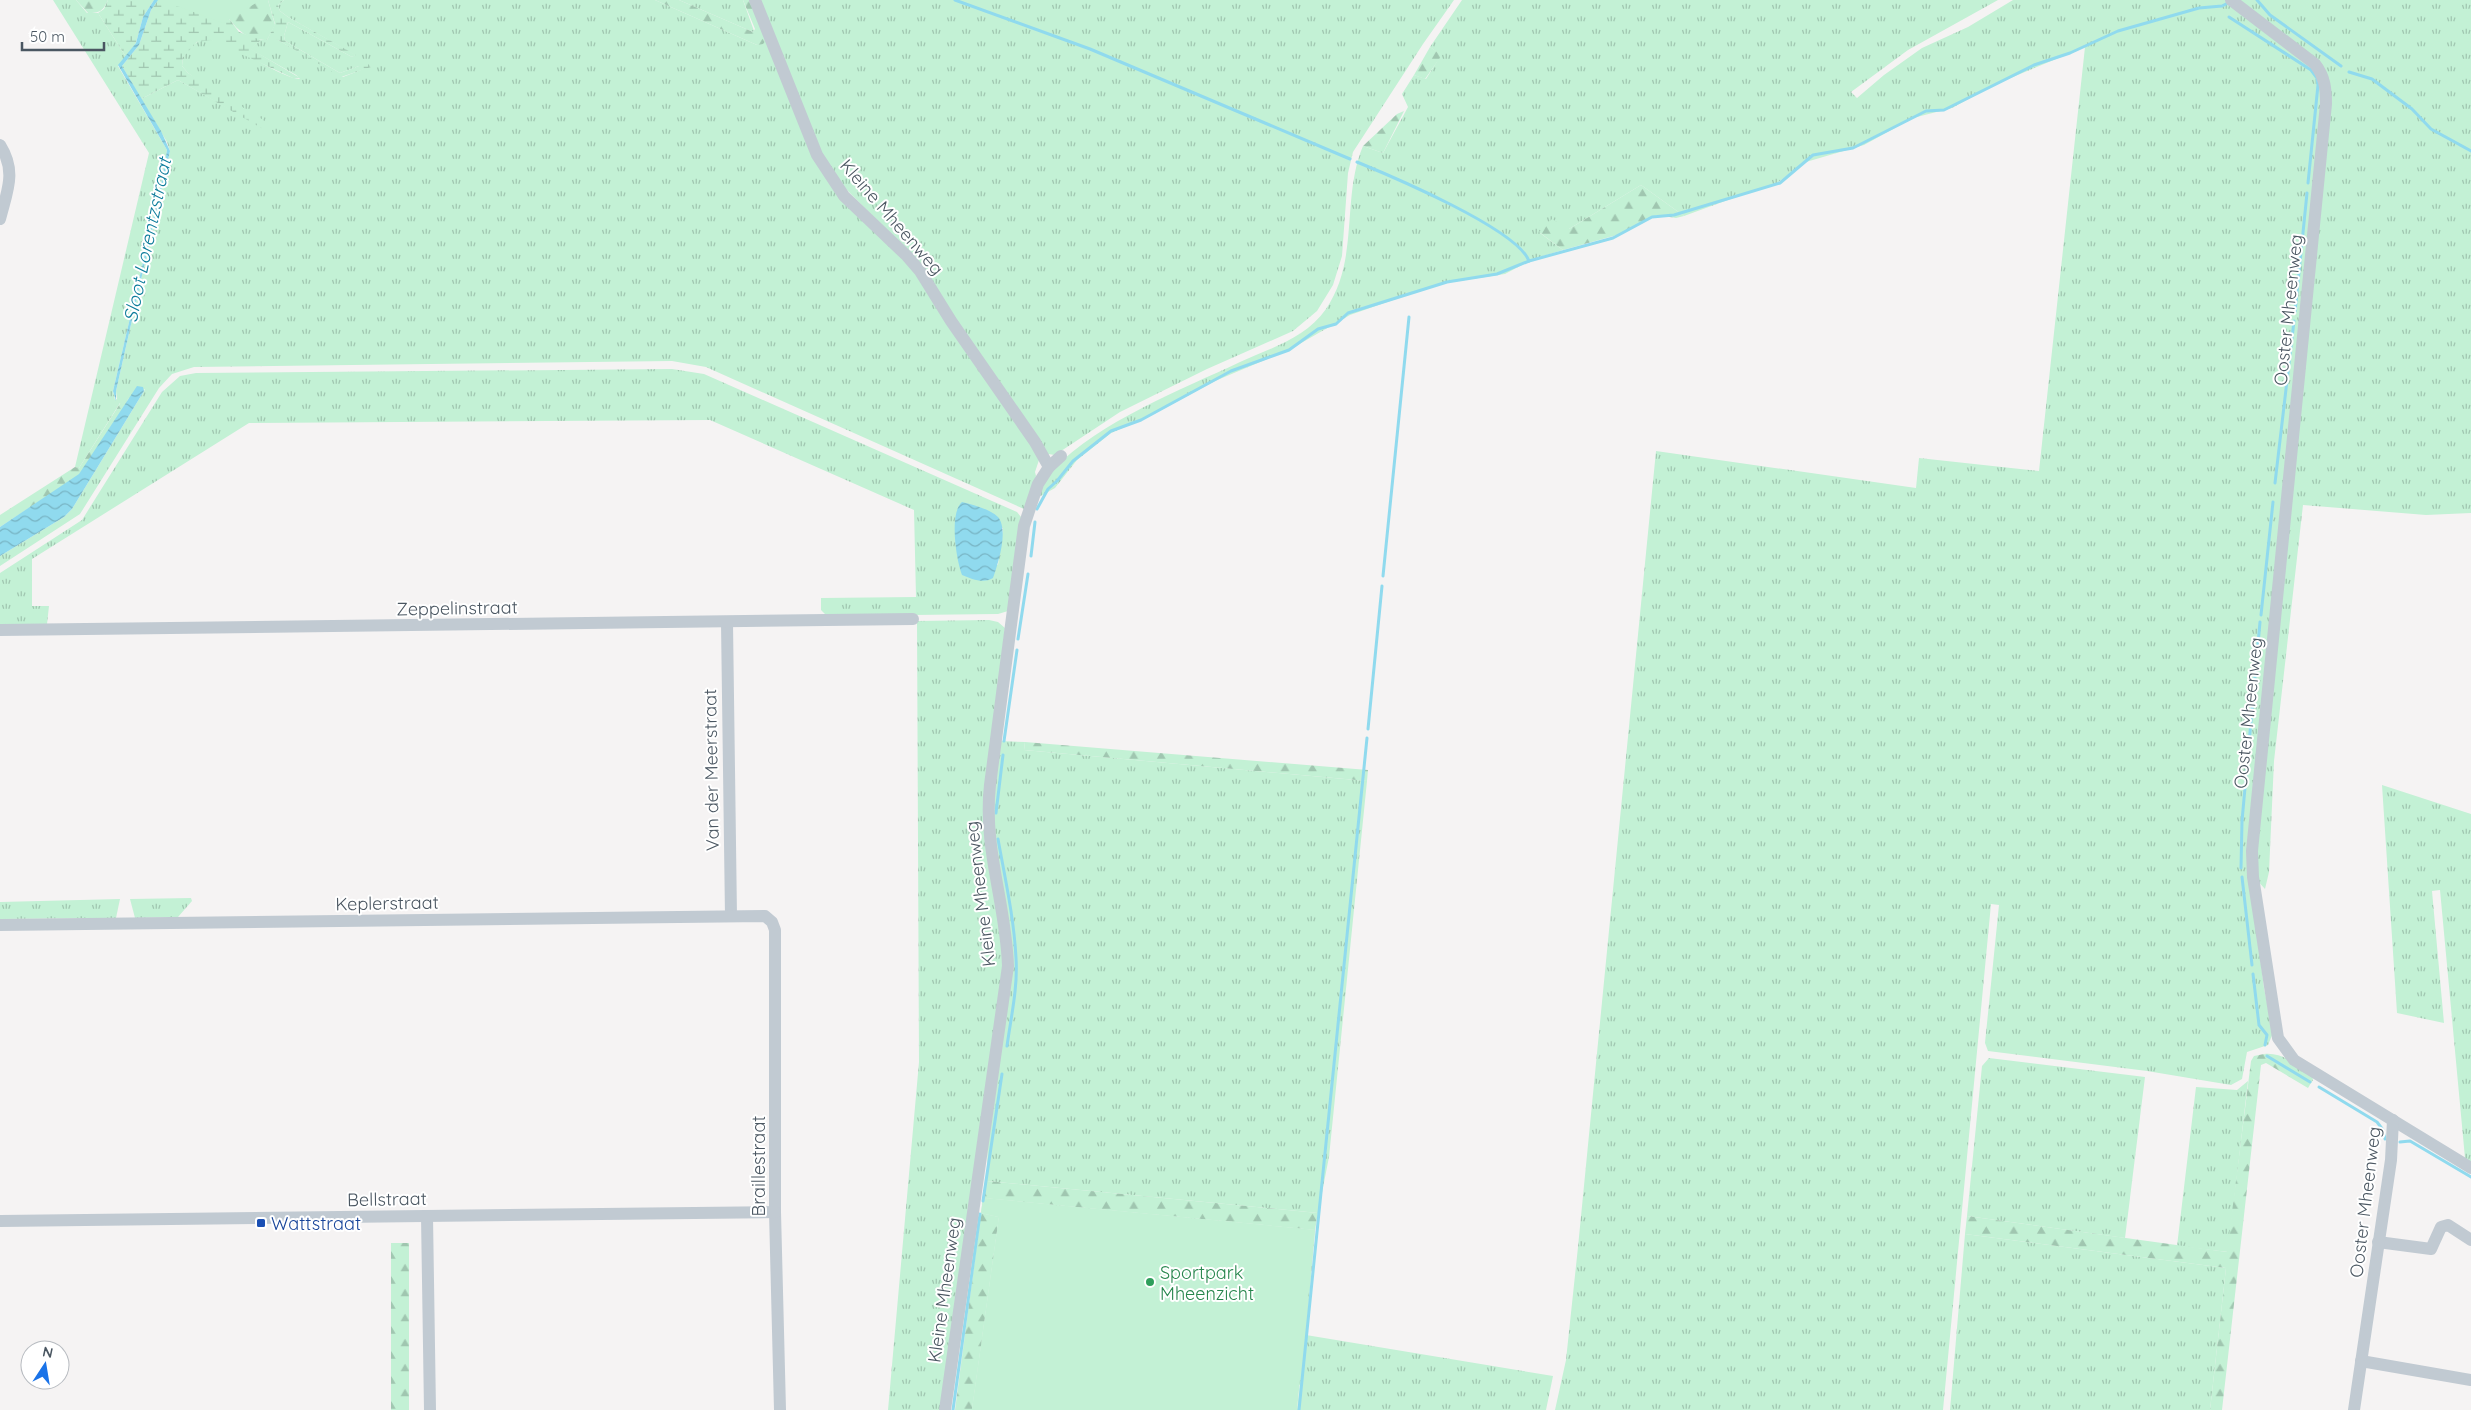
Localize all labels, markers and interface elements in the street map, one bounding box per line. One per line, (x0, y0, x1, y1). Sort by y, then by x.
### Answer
scale bar (22, 20, 105, 52)
text: 50 m (30, 27, 65, 46)
water label: Sloot Lorentzstraat (118, 153, 177, 324)
street label: Kleine Mheenweg (835, 154, 949, 280)
street label: Ooster Mheenweg (2269, 233, 2307, 387)
street label: Zeppelinstraat (396, 595, 518, 621)
street label: Ooster Mheenweg (2229, 636, 2267, 790)
street label: Van der Meerstraat (698, 689, 724, 851)
street label: Kleine Mheenweg (960, 820, 1000, 968)
street label: Keplerstraat (335, 891, 439, 915)
street label: Braillestraat (747, 1116, 770, 1216)
street label: Ooster Mheenweg (2344, 1125, 2386, 1279)
street label: Bellstraat (347, 1187, 427, 1211)
place label: Wattstraat (271, 1212, 361, 1235)
street label: Kleine Mheenweg (922, 1216, 966, 1364)
marker: Wattstraat (255, 1217, 267, 1229)
place label: Sportpark Mheenzicht (1160, 1261, 1254, 1305)
marker: Sportpark Mheenzicht (1144, 1276, 1156, 1288)
north arrow (20, 1340, 70, 1390)
text: N (41, 1342, 55, 1362)

